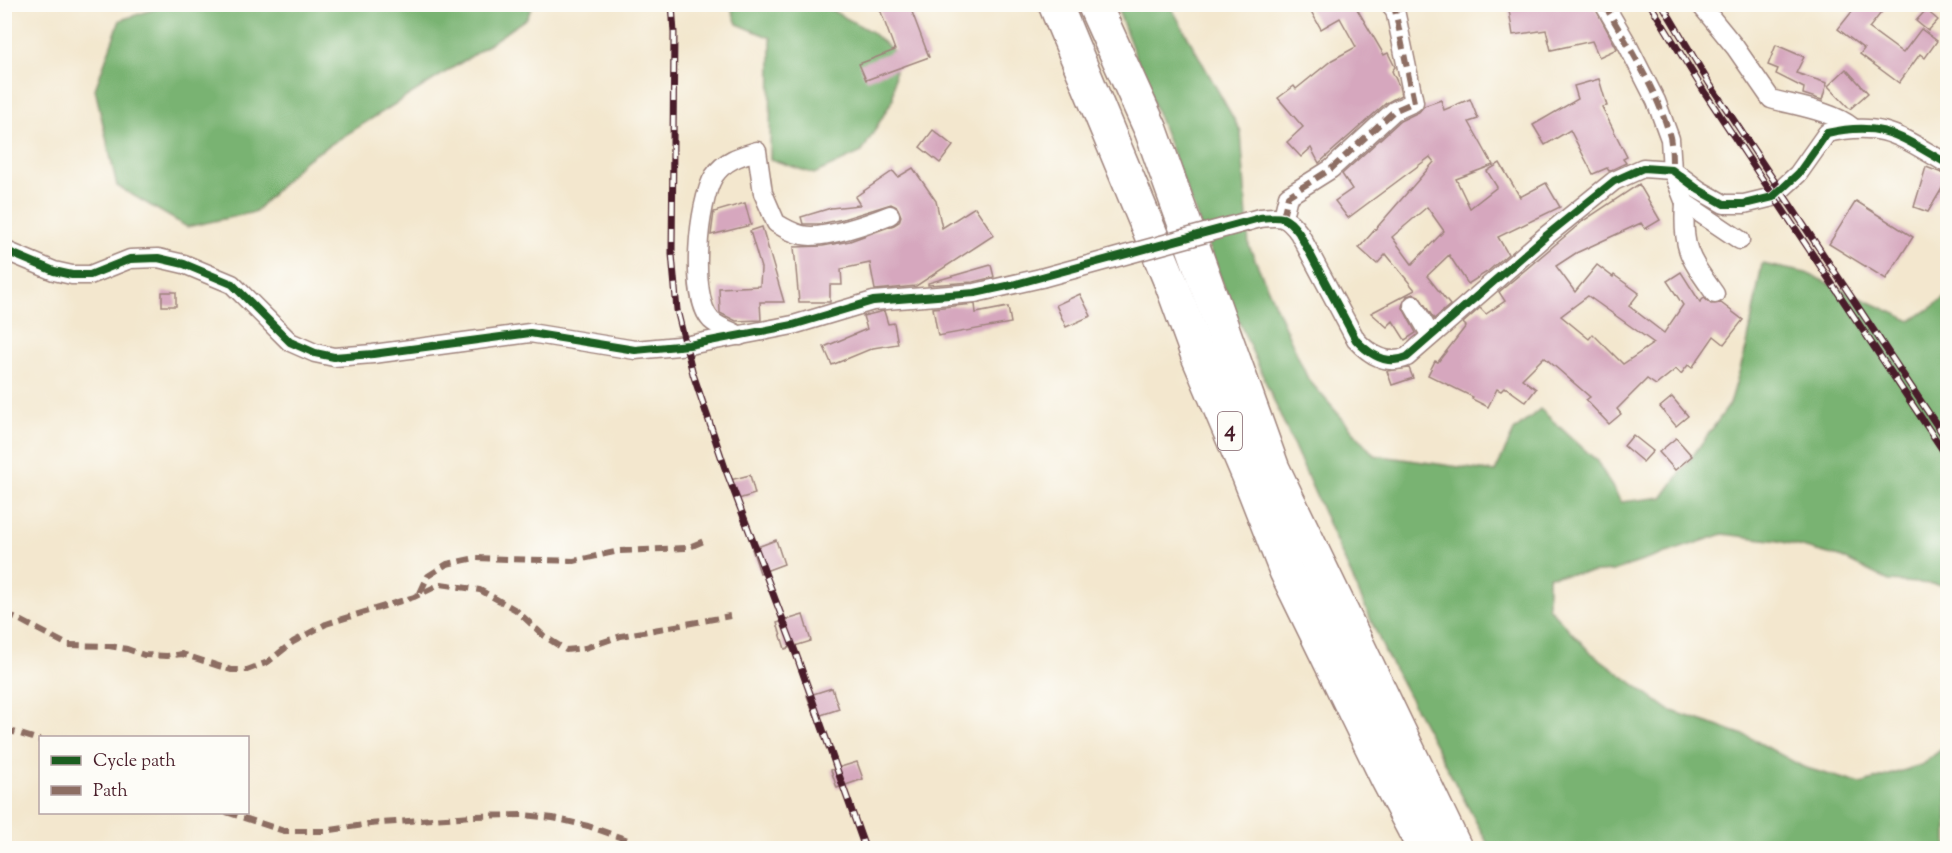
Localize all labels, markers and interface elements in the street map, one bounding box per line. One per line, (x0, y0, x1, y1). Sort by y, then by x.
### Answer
road number: 4 (1218, 412, 1242, 450)
legend (39, 736, 249, 814)
text: Cycle path (93, 749, 176, 775)
text: Path (93, 779, 128, 805)

